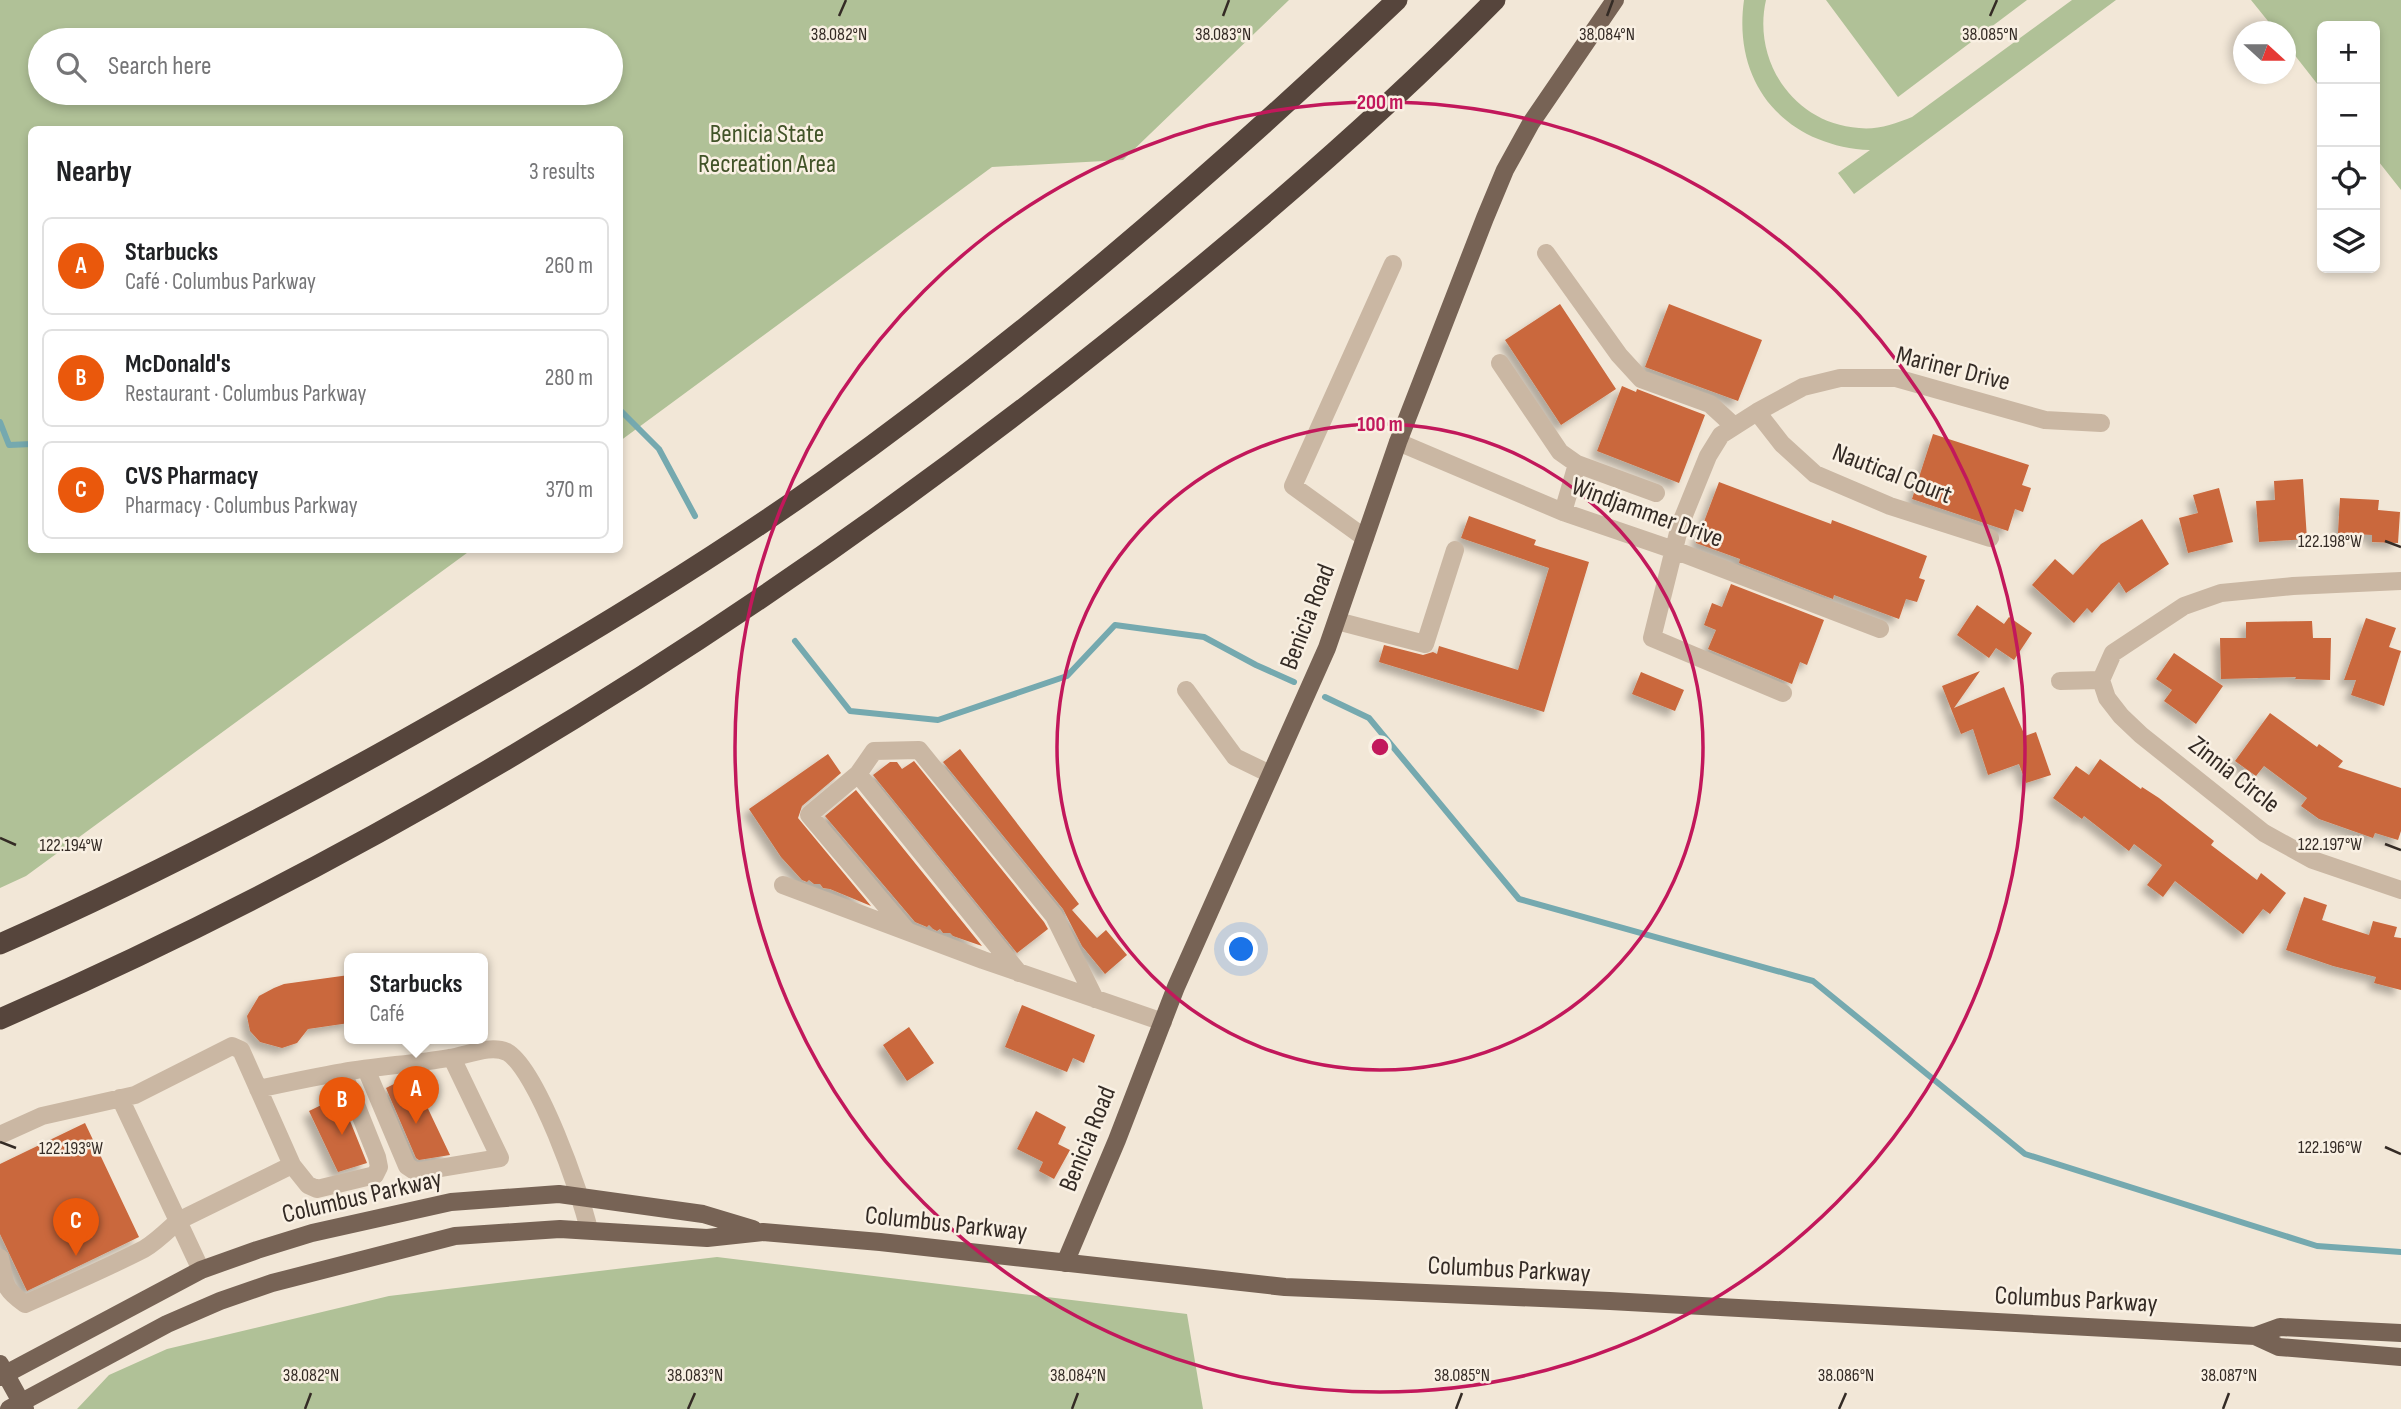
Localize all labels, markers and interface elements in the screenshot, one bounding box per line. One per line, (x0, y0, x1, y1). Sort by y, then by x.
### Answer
north arrow (2233, 21, 2296, 84)
map controls (2317, 21, 2380, 273)
button: + (2317, 21, 2380, 84)
text: 38.082°N (811, 24, 867, 45)
text: 38.083°N (1195, 24, 1251, 45)
text: 38.084°N (1579, 24, 1635, 45)
text: 38.085°N (1962, 24, 2018, 45)
search box (28, 28, 623, 105)
icon: search (52, 48, 90, 86)
text: Search here (108, 51, 211, 82)
button: − (2317, 84, 2380, 147)
text: 200 m (1357, 90, 1403, 115)
park label: Benicia State Recreation Area (698, 119, 836, 180)
button: locate (2317, 147, 2380, 210)
text: Nearby (56, 154, 132, 190)
text: 3 results (529, 158, 595, 186)
button: layers (2317, 210, 2380, 273)
text: Starbucks (125, 237, 218, 268)
text: A (76, 252, 86, 280)
text: 260 m (545, 252, 593, 280)
text: Café · Columbus Parkway (125, 268, 316, 296)
street label: Mariner Drive (1893, 340, 2013, 398)
text: McDonald's (125, 349, 231, 380)
text: B (76, 364, 86, 392)
text: 280 m (545, 364, 593, 392)
text: Restaurant · Columbus Parkway (125, 380, 366, 408)
text: 100 m (1357, 412, 1403, 437)
street label: Nautical Court (1828, 437, 1956, 511)
text: CVS Pharmacy (125, 461, 258, 492)
street label: Windjammer Drive (1567, 471, 1727, 555)
text: C (75, 476, 87, 504)
text: 370 m (546, 476, 593, 504)
text: Pharmacy · Columbus Parkway (125, 492, 358, 520)
text: 122.198°W (2298, 531, 2362, 552)
street label: Benicia Road (1274, 560, 1342, 674)
street label: Zinnia Circle (2182, 730, 2286, 820)
centre of rings (1368, 735, 1392, 759)
text: 122.197°W (2298, 834, 2362, 855)
text: 122.194°W (39, 835, 103, 856)
your location (1224, 932, 1258, 966)
popup (344, 953, 488, 1044)
text: Starbucks (369, 969, 463, 1000)
text: Café (369, 1000, 404, 1028)
pin: A (393, 1066, 439, 1124)
pin: B (319, 1077, 365, 1135)
street label: Benicia Road (1053, 1082, 1123, 1196)
text: 122.196°W (2298, 1137, 2362, 1158)
text: 122.193°W (39, 1138, 103, 1159)
street label: Columbus Parkway (279, 1164, 445, 1230)
pin: C (53, 1198, 99, 1256)
street label: Columbus Parkway (863, 1200, 1029, 1248)
street label: Columbus Parkway (1427, 1250, 1591, 1290)
street label: Columbus Parkway (1994, 1280, 2158, 1320)
text: 38.082°N (283, 1365, 339, 1386)
text: 38.083°N (667, 1365, 723, 1386)
text: 38.084°N (1050, 1365, 1106, 1386)
text: 38.085°N (1434, 1365, 1490, 1386)
text: 38.086°N (1818, 1365, 1874, 1386)
text: 38.087°N (2201, 1365, 2257, 1386)

